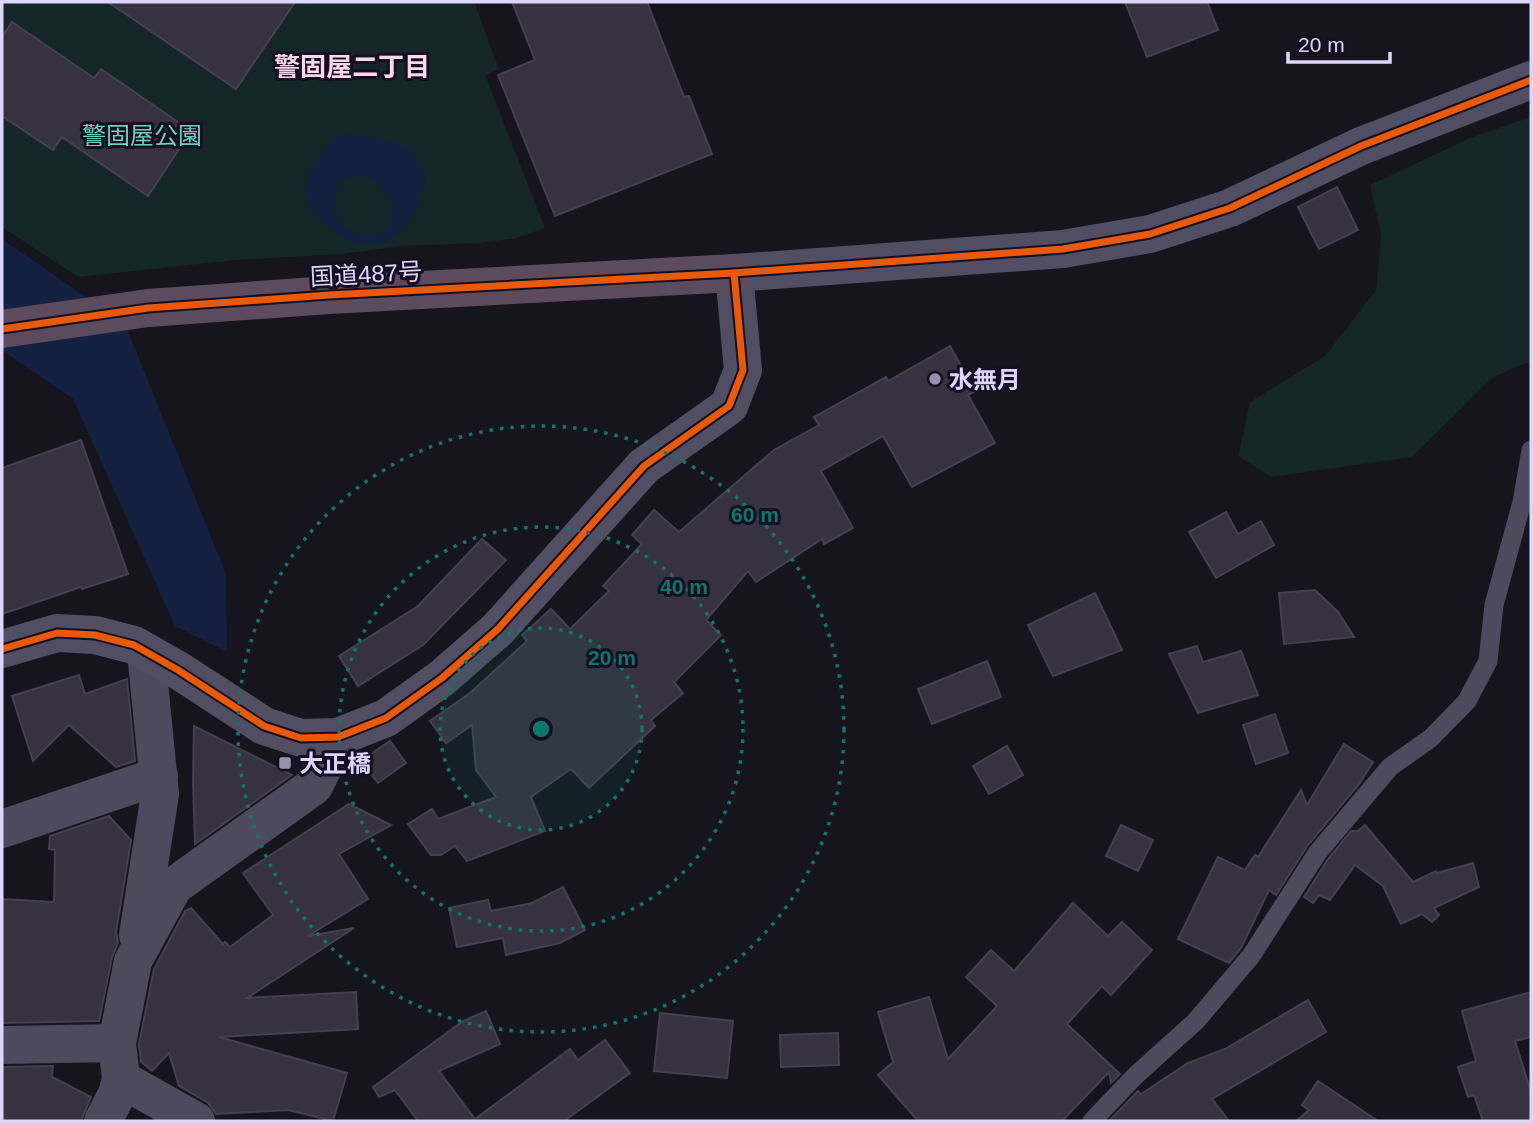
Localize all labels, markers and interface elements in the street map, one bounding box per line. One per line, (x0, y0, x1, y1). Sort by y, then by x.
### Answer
scale bar (1288, 21, 1390, 65)
text: 20 m (1298, 33, 1345, 56)
district label: 警固屋二丁目 (274, 52, 430, 82)
park label: 警固屋公園 (82, 122, 202, 149)
street label: 国道487号 (309, 258, 423, 290)
place label: 水無月 (949, 366, 1021, 393)
marker: 水無月 (927, 371, 943, 387)
text: 60 m (731, 503, 779, 526)
text: 40 m (660, 575, 708, 598)
text: 20 m (588, 646, 636, 669)
centre of rings (529, 717, 553, 741)
place label: 大正橋 (299, 750, 371, 777)
marker: 大正橋 (277, 755, 293, 771)

